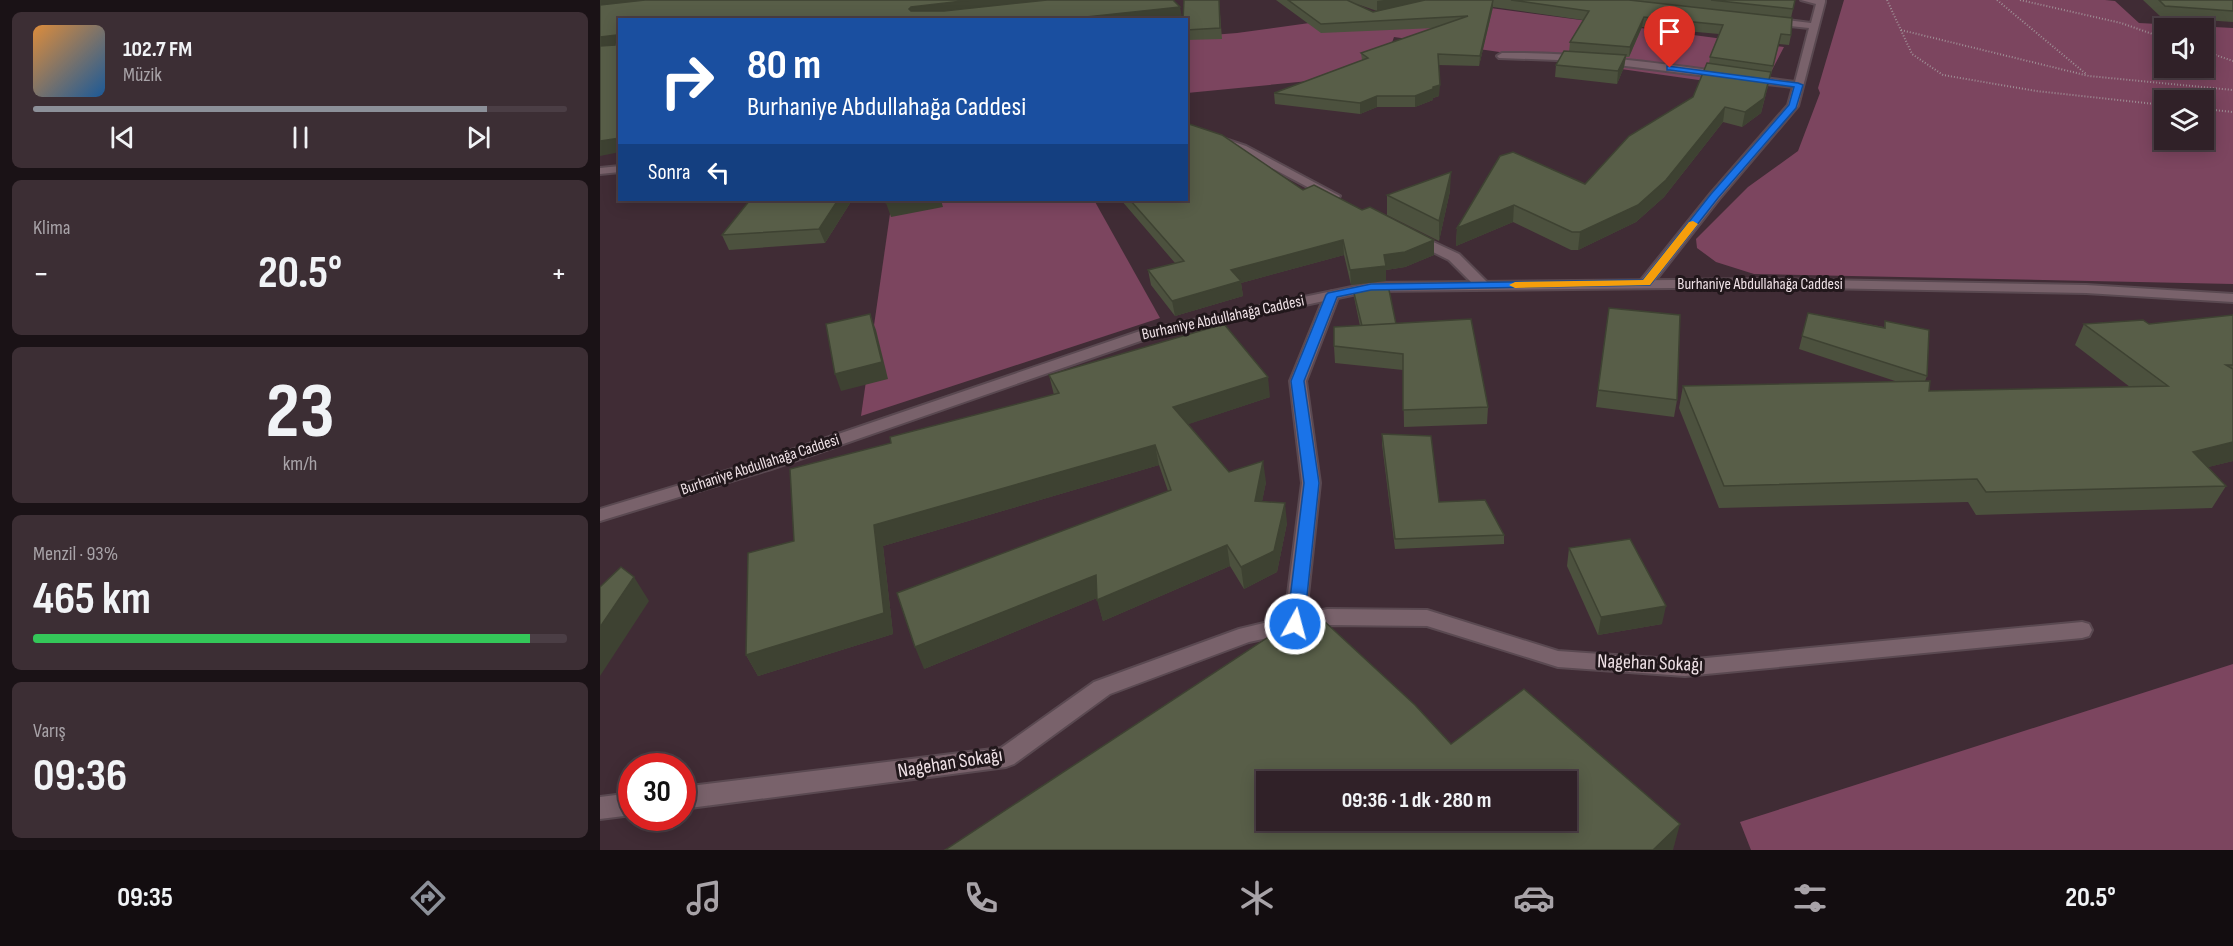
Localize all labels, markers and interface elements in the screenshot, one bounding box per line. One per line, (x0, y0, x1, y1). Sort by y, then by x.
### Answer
pin (1644, 6, 1695, 68)
icon: arrive (1653, 15, 1686, 48)
map controls (2154, 18, 2214, 150)
button: sound (2154, 18, 2214, 78)
text: 102.7 FM (123, 36, 192, 63)
text: 80 m (747, 40, 821, 91)
icon: right (648, 42, 726, 120)
text: Müzik (123, 63, 162, 87)
button: layers (2154, 90, 2214, 150)
text: Burhaniye Abdullahağa Caddesi (747, 91, 1026, 123)
icon: previous (106, 121, 139, 154)
icon: pause (284, 121, 317, 154)
icon: next (462, 121, 495, 154)
icon: left (702, 156, 735, 189)
text: Sonra (648, 159, 690, 186)
text: Klima (33, 216, 71, 240)
text: 20.5° (258, 246, 342, 301)
text: − (33, 254, 49, 294)
text: + (551, 254, 567, 294)
street label: Burhaniye Abdullahağa Caddesi (1677, 275, 1843, 294)
street label: Burhaniye Abdullahağa Caddesi (1140, 292, 1306, 344)
text: 23 (265, 366, 335, 459)
street label: Burhaniye Abdullahağa Caddesi (678, 430, 842, 500)
text: km/h (283, 452, 317, 476)
text: Menzil · 93% (33, 542, 118, 566)
text: 465 km (33, 572, 151, 627)
position arrow (1263, 592, 1327, 656)
street label: Nagehan Sokağı (1597, 649, 1703, 677)
text: Varış (33, 719, 66, 743)
street label: Nagehan Sokağı (896, 743, 1004, 783)
text: 09:36 (33, 749, 127, 804)
speed limit sign: 30 (618, 753, 696, 831)
text: 09:36 · 1 dk · 280 m (1342, 787, 1491, 814)
icon: directions (407, 877, 449, 919)
icon: music (683, 877, 725, 919)
icon: phone (960, 877, 1002, 919)
icon: climate (1236, 877, 1278, 919)
icon: car (1513, 877, 1555, 919)
icon: filters (1789, 877, 1831, 919)
text: 09:35 (117, 882, 173, 914)
text: 20.5° (2065, 882, 2116, 914)

